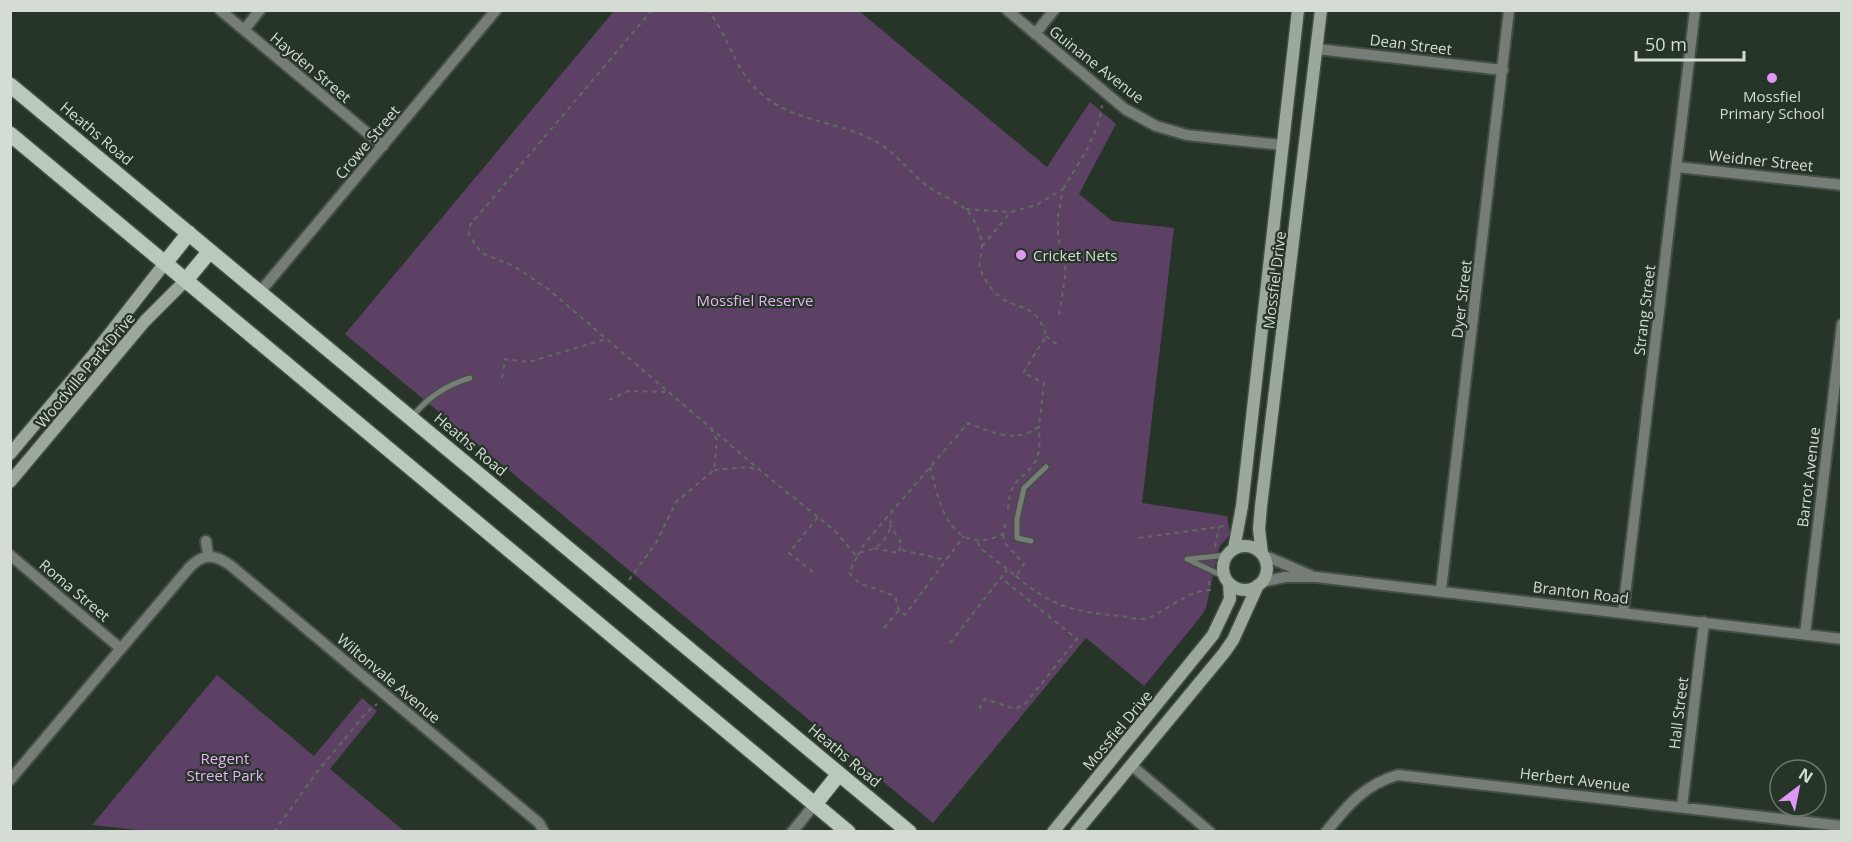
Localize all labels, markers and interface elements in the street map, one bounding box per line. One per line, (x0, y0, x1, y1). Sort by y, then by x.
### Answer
street label: Guinane Avenue (1045, 21, 1149, 107)
scale bar (1636, 24, 1744, 62)
street label: Hayden Street (266, 27, 356, 107)
street label: Dean Street (1369, 29, 1453, 59)
text: 50 m (1645, 32, 1687, 56)
marker: Mossfiel Primary School (1765, 71, 1779, 85)
place label: Mossfiel Primary School (1719, 86, 1825, 123)
street label: Heaths Road (56, 97, 138, 169)
street label: Crowe Street (330, 101, 404, 183)
street label: Weidner Street (1708, 145, 1814, 175)
street label: Mossfiel Drive (1258, 230, 1290, 330)
place label: Cricket Nets (1033, 245, 1117, 265)
marker: Cricket Nets (1014, 248, 1028, 262)
street label: Dyer Street (1446, 259, 1476, 339)
street label: Strang Street (1629, 264, 1659, 356)
park label: Mossfiel Reserve (696, 290, 814, 310)
street label: Woodville Park Drive (31, 308, 139, 432)
street label: Heaths Road (430, 408, 512, 480)
street label: Barrot Avenue (1792, 426, 1824, 528)
street label: Roma Street (36, 555, 114, 625)
street label: Branton Road (1532, 576, 1630, 608)
street label: Wiltonvale Avenue (333, 629, 445, 727)
street label: Hall Street (1664, 676, 1692, 750)
street label: Mossfiel Drive (1078, 686, 1156, 774)
street label: Heaths Road (804, 719, 886, 791)
park label: Regent Street Park (186, 748, 264, 785)
north arrow (1768, 758, 1828, 818)
street label: Herbert Avenue (1519, 762, 1631, 796)
text: N (1795, 763, 1817, 788)

